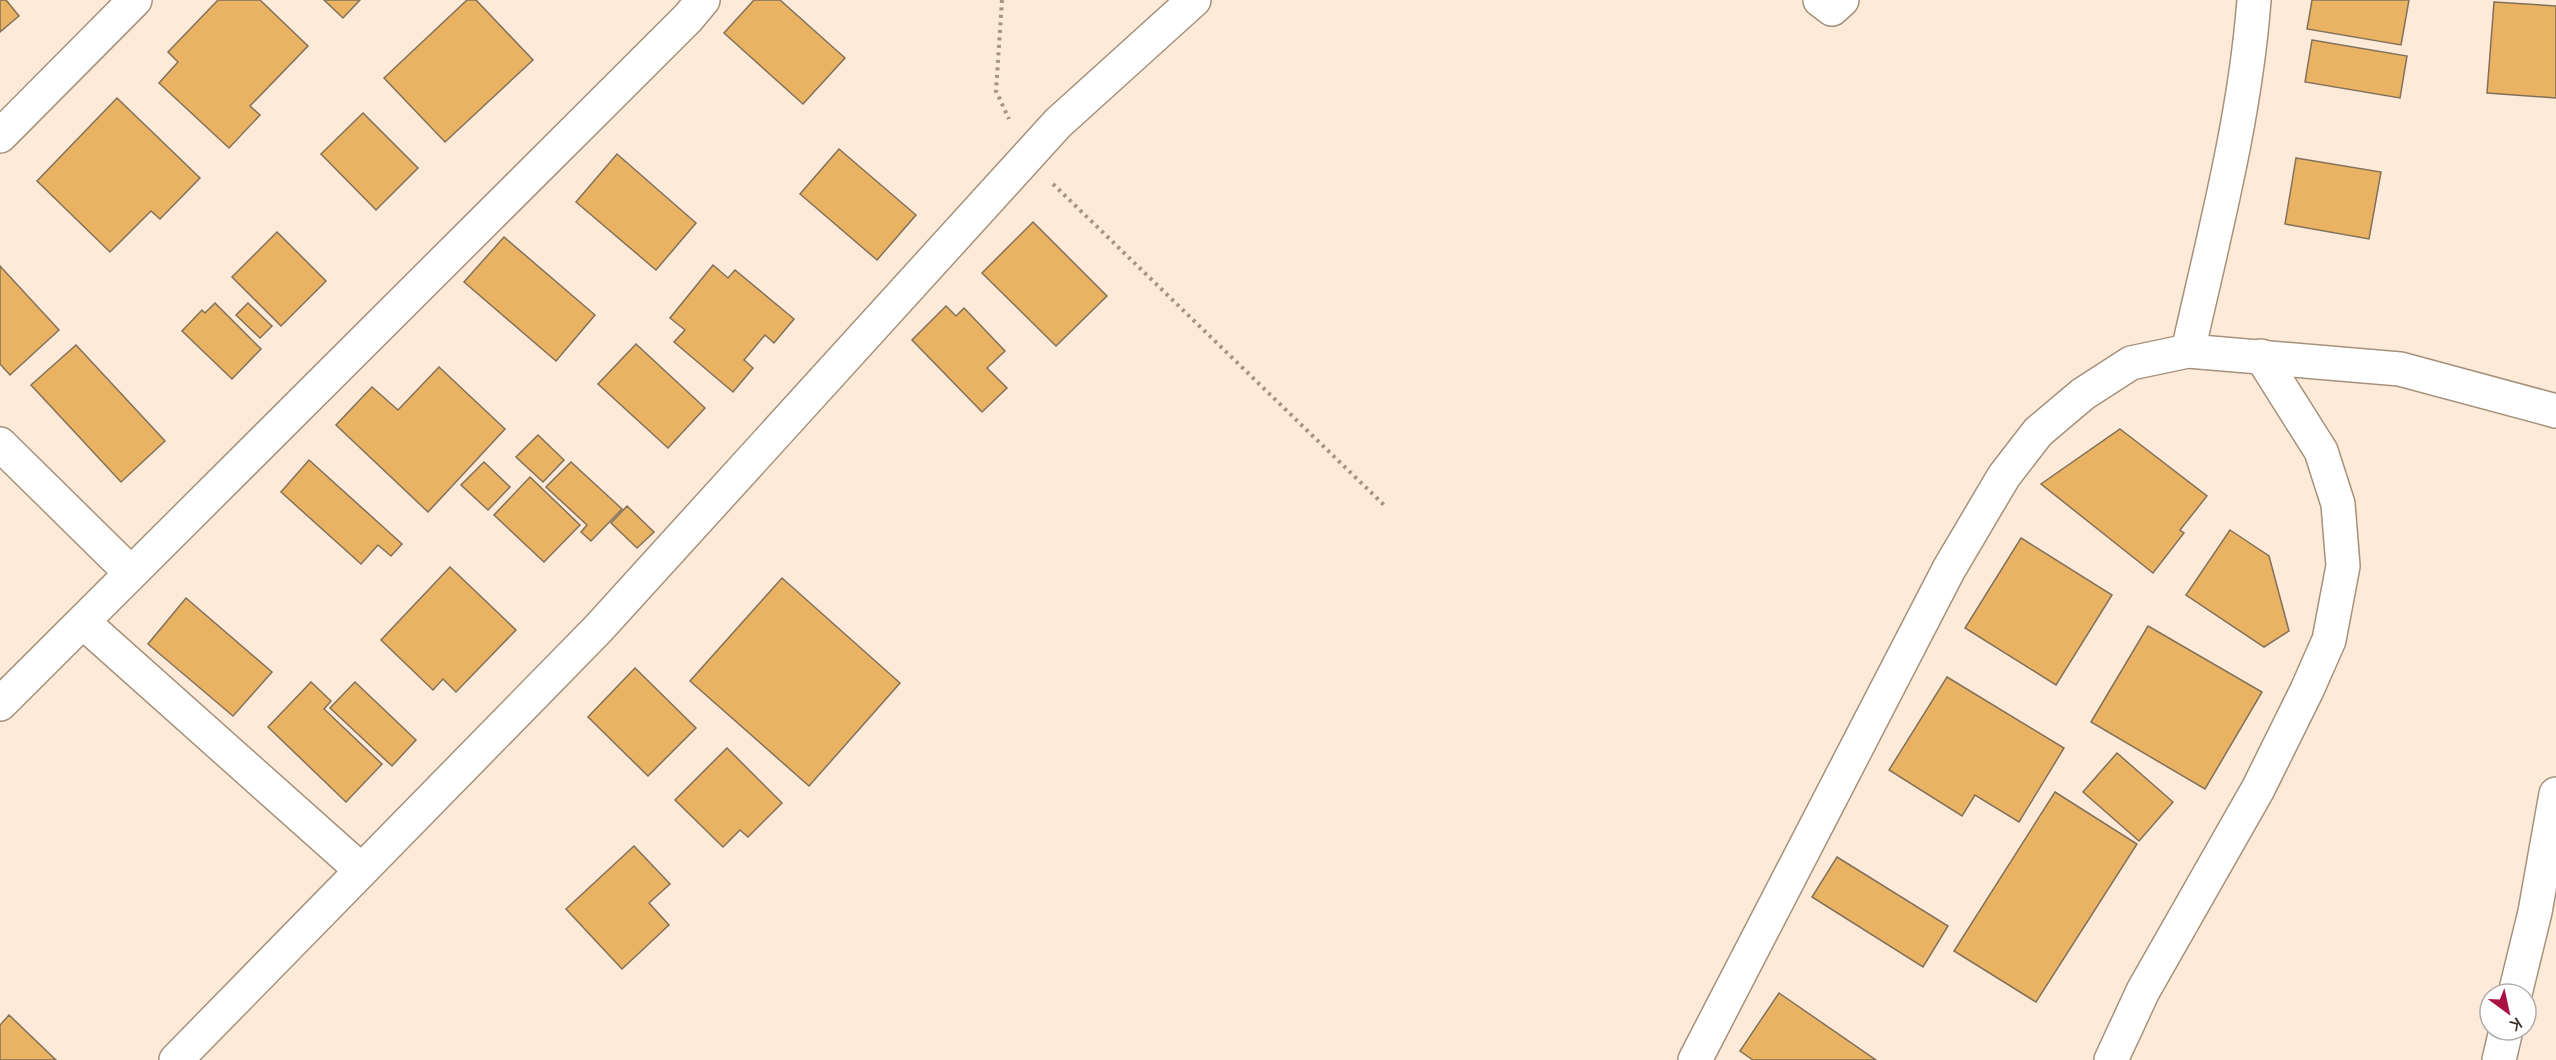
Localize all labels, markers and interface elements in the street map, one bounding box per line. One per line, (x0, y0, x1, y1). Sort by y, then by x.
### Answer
north arrow (2478, 982, 2538, 1042)
text: K (2505, 1013, 2527, 1037)

